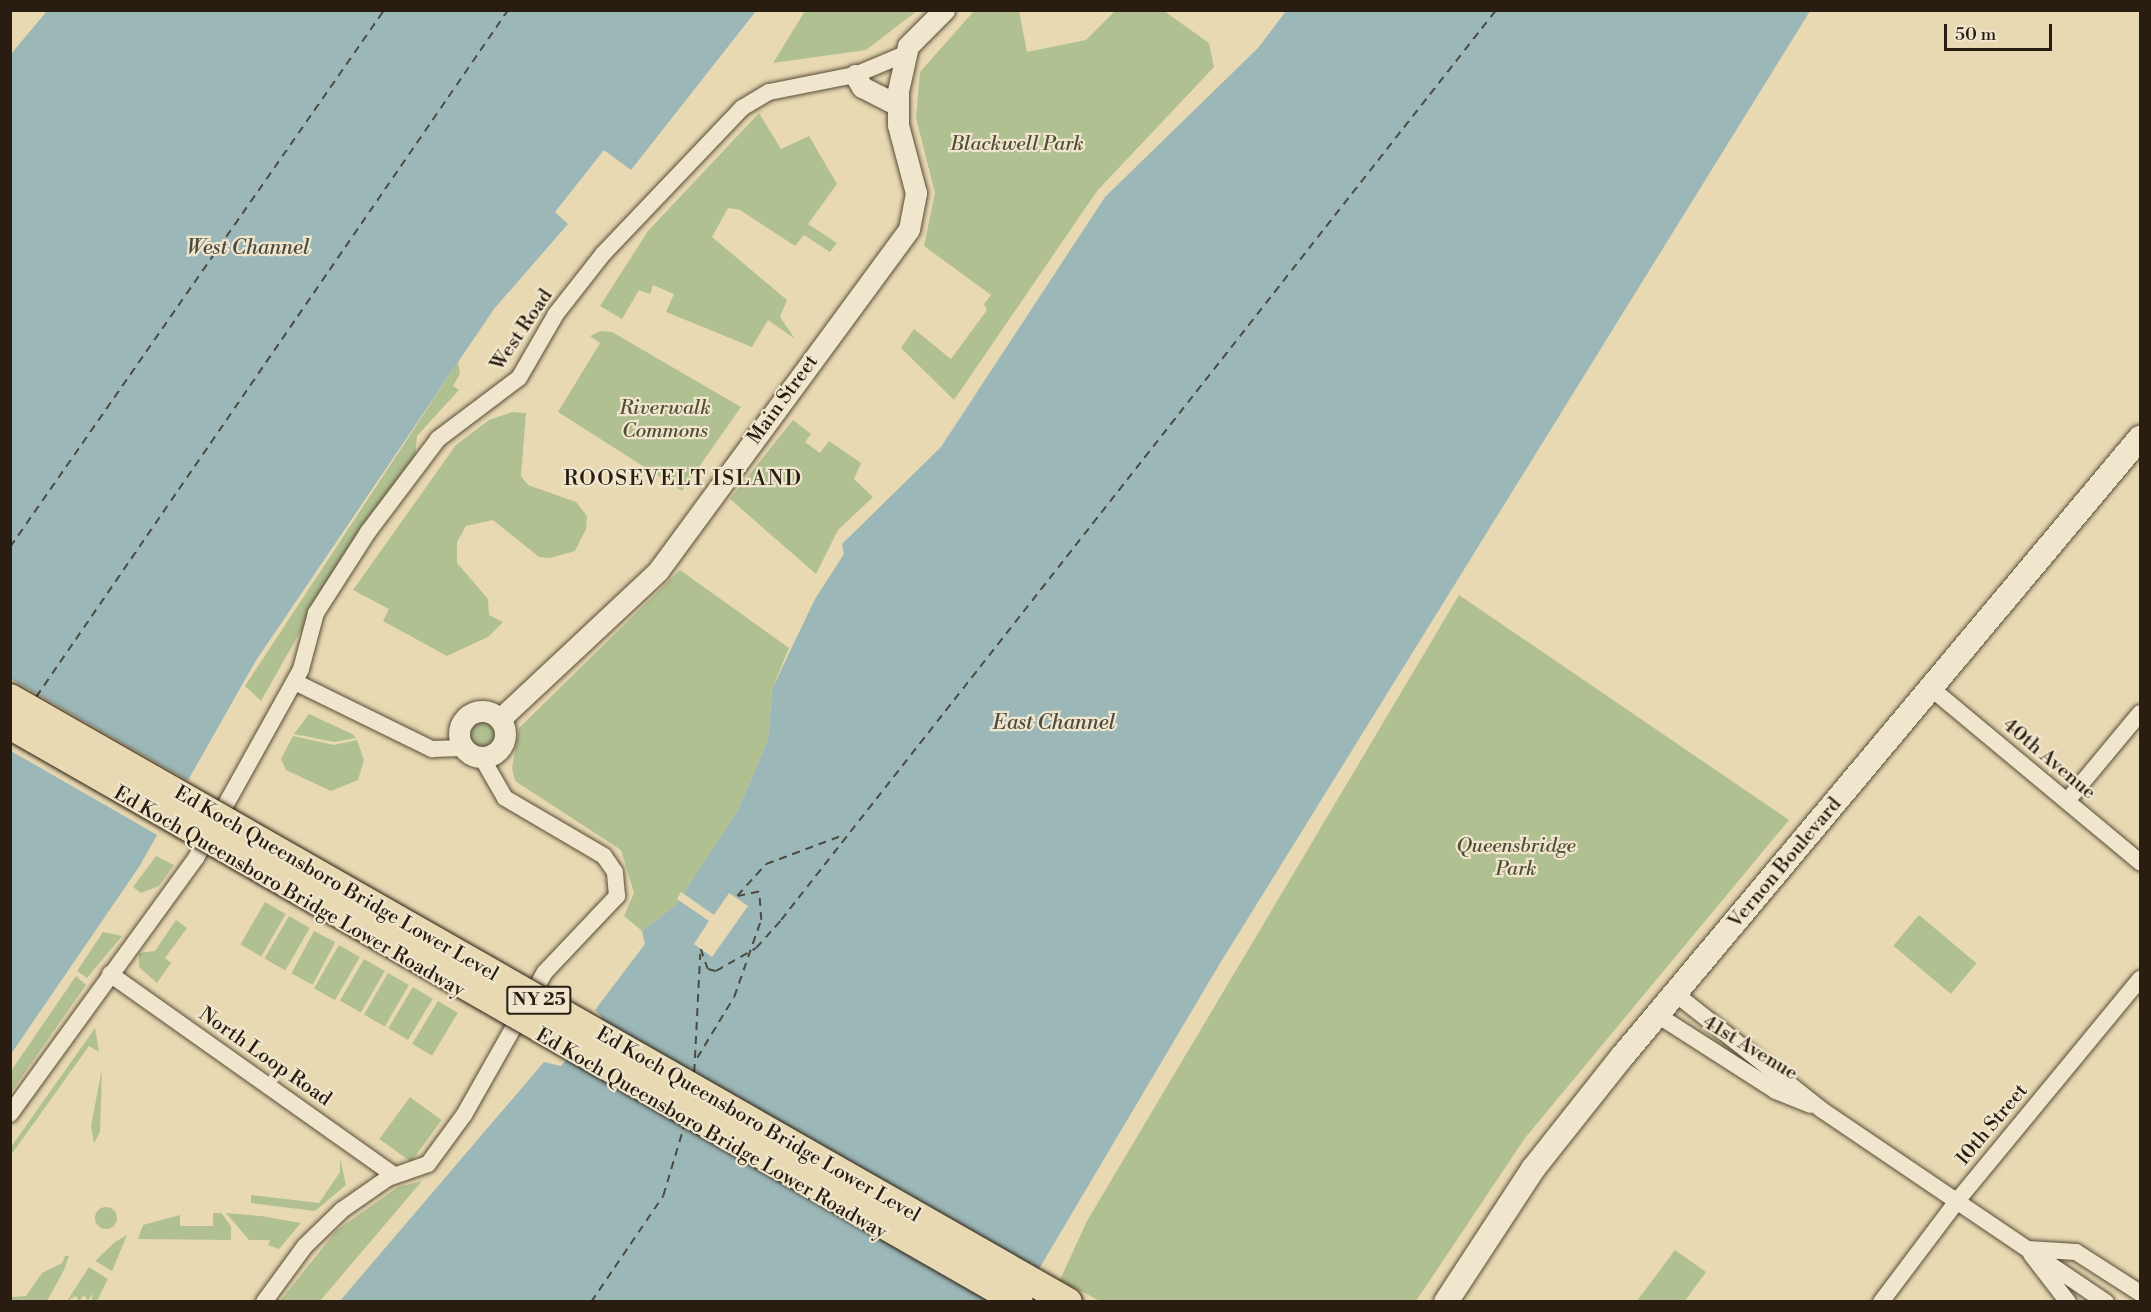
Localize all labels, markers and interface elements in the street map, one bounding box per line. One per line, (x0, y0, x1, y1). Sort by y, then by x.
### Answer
scale bar (1947, 12, 2055, 50)
text: 50 m (1955, 23, 1996, 46)
park label: Blackwell Park (950, 132, 1084, 156)
water label: West Channel (186, 235, 310, 261)
street label: West Road (486, 285, 558, 375)
street label: Main Street (743, 351, 823, 449)
park label: Riverwalk Commons (619, 397, 711, 444)
district label: ROOSEVELT ISLAND (563, 466, 803, 492)
water label: East Channel (993, 710, 1115, 736)
street label: 40th Avenue (1997, 713, 2101, 805)
street label: Ed Koch Queensboro Bridge Lower Roadway (109, 781, 469, 1003)
street label: Ed Koch Queensboro Bridge Lower Level (170, 781, 502, 987)
street label: Vernon Boulevard (1723, 793, 1847, 933)
park label: Queensbridge Park (1456, 834, 1576, 881)
road number: NY 25 (506, 985, 572, 1015)
street label: North Loop Road (194, 1002, 336, 1112)
street label: 41st Avenue (1698, 1010, 1802, 1086)
street label: Ed Koch Queensboro Bridge Lower Level (592, 1022, 924, 1228)
street label: Ed Koch Queensboro Bridge Lower Roadway (531, 1023, 891, 1245)
street label: 10th Street (1951, 1079, 2033, 1171)

